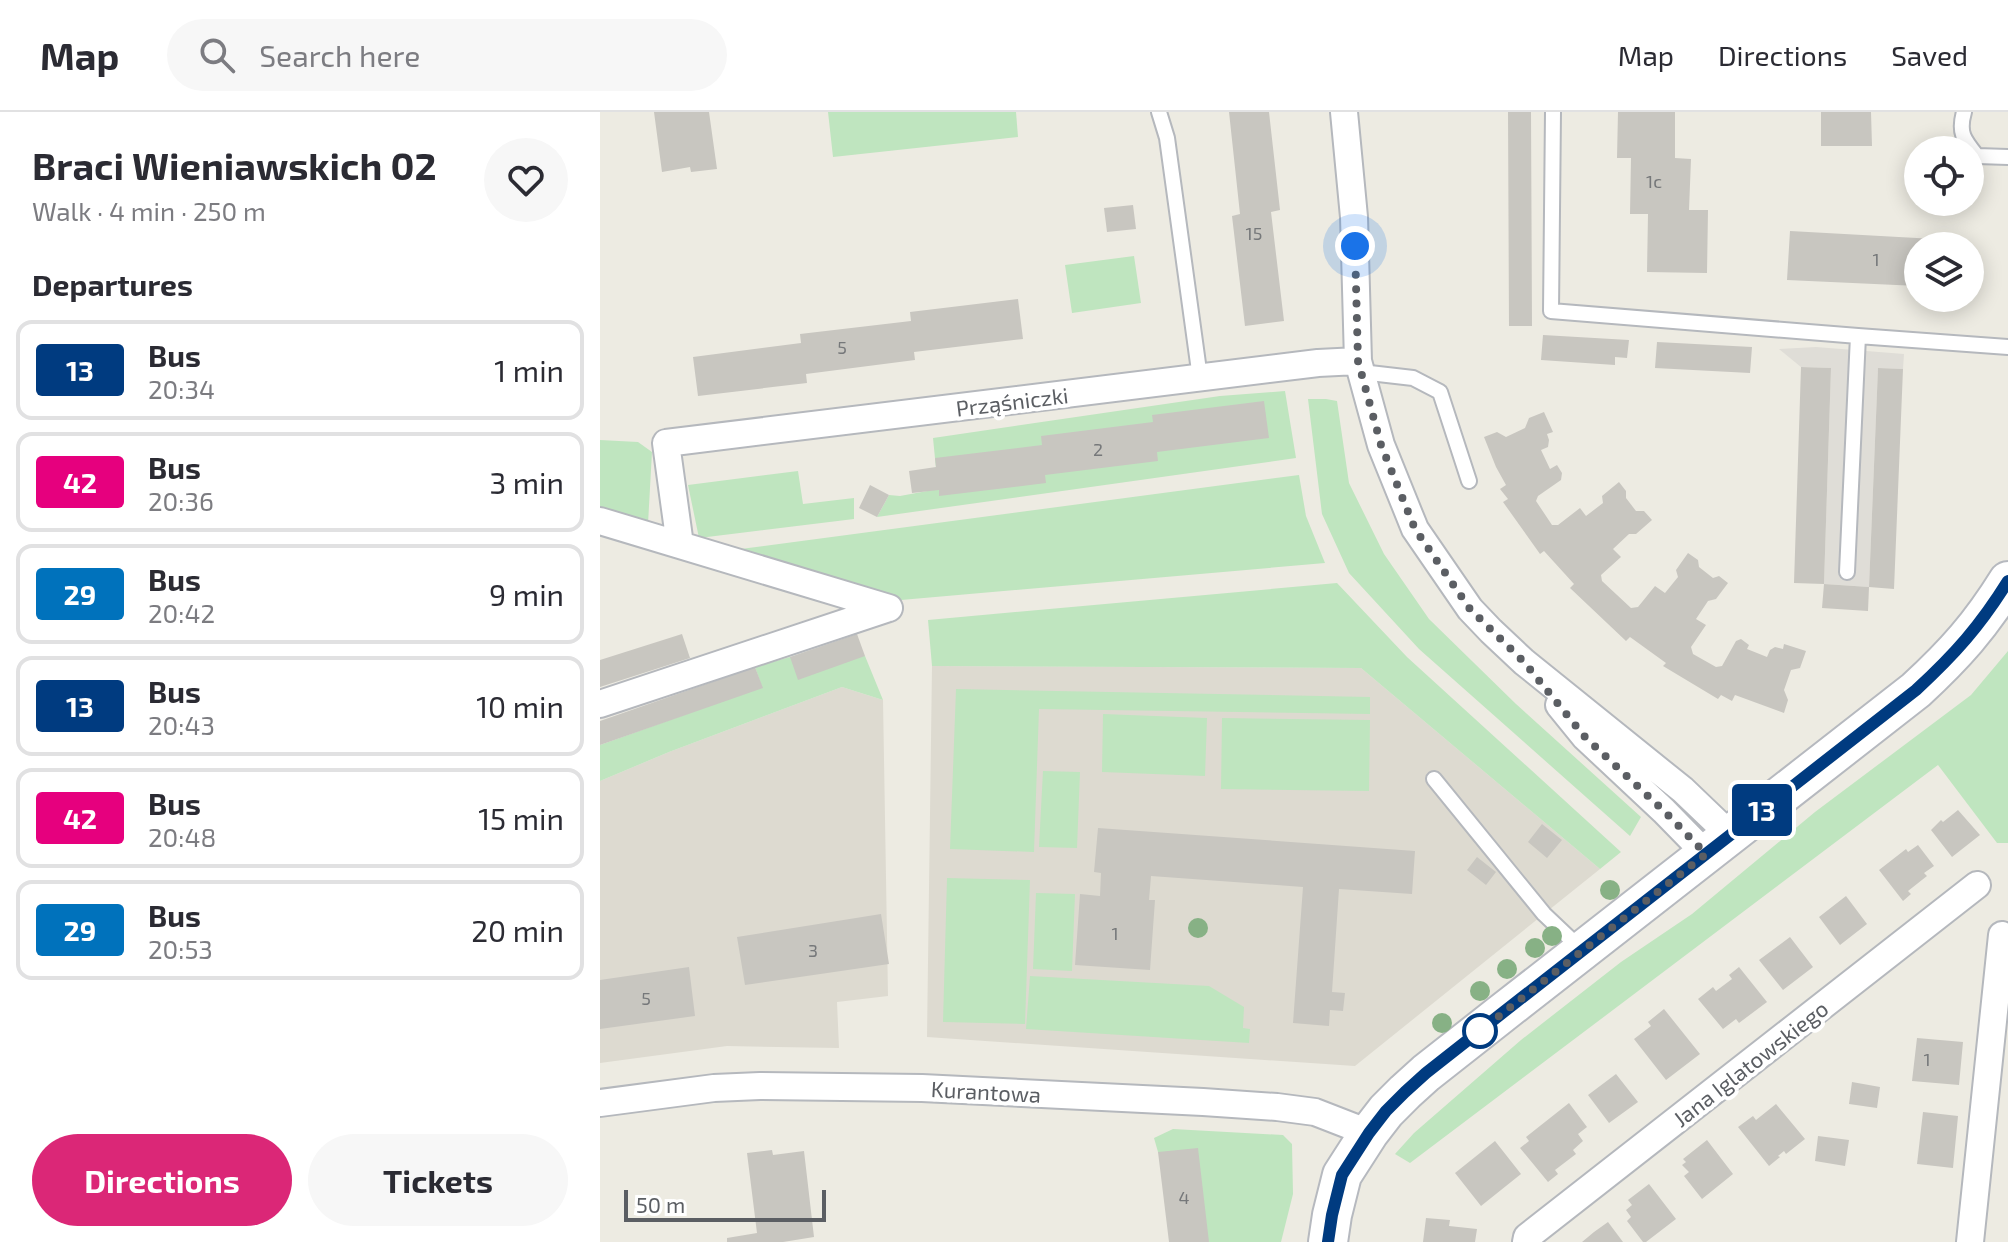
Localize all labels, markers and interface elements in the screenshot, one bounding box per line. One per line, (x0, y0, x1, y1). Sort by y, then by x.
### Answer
search box (167, 19, 727, 91)
text: Map (40, 32, 119, 78)
icon: search (195, 33, 239, 77)
text: Search here (259, 37, 420, 73)
text: Map (1618, 38, 1674, 72)
text: Directions (1718, 38, 1847, 72)
text: Saved (1891, 38, 1968, 72)
map controls (1904, 136, 1984, 312)
button: locate (1904, 136, 1984, 216)
button: heart (484, 138, 568, 222)
text: Braci Wieniawskich 02 (32, 142, 437, 188)
house number: 1c (1646, 170, 1662, 192)
text: Walk · 4 min · 250 m (32, 195, 266, 226)
house number: 15 (1246, 222, 1262, 244)
your location (1335, 226, 1375, 266)
button: layers (1904, 232, 1984, 312)
house number: 1 (1872, 248, 1880, 270)
text: Departures (32, 266, 193, 302)
house number: 5 (837, 336, 847, 358)
text: Bus (148, 337, 201, 373)
text: 1 min (494, 352, 564, 388)
text: 13 (66, 353, 94, 387)
text: 20:34 (148, 373, 215, 404)
street label: Prząśniczki (954, 381, 1070, 421)
house number: 2 (1093, 438, 1103, 460)
text: Bus (148, 449, 201, 485)
text: 3 min (489, 464, 564, 500)
text: 42 (63, 465, 97, 499)
text: 20:36 (148, 485, 214, 516)
text: Bus (148, 561, 201, 597)
text: 9 min (489, 576, 564, 612)
text: 29 (64, 577, 96, 611)
text: 20:42 (148, 597, 215, 628)
text: Bus (148, 673, 201, 709)
text: 10 min (476, 688, 564, 724)
text: 13 (66, 689, 94, 723)
text: 20:43 (148, 709, 215, 740)
line badge: 13 (1726, 784, 1798, 836)
text: Bus (148, 785, 201, 821)
text: 13 (1748, 793, 1776, 827)
text: 15 min (478, 800, 564, 836)
text: 42 (63, 801, 97, 835)
text: 20:48 (148, 821, 216, 852)
text: Bus (148, 897, 201, 933)
text: 20 min (471, 912, 564, 948)
text: 29 (64, 913, 96, 947)
house number: 1 (1111, 922, 1119, 944)
text: 20:53 (148, 933, 213, 964)
house number: 3 (808, 939, 818, 961)
house number: 5 (641, 987, 651, 1009)
street label: Jana Iglatowskiego (1667, 994, 1833, 1132)
unlabelled marker (1463, 1014, 1497, 1048)
house number: 1 (1923, 1048, 1931, 1070)
street label: Kurantowa (930, 1075, 1042, 1107)
button: Directions (32, 1134, 292, 1226)
button: Tickets (308, 1134, 568, 1226)
scale bar (624, 1186, 826, 1222)
house number: 4 (1178, 1186, 1190, 1208)
text: 50 m (636, 1191, 685, 1217)

